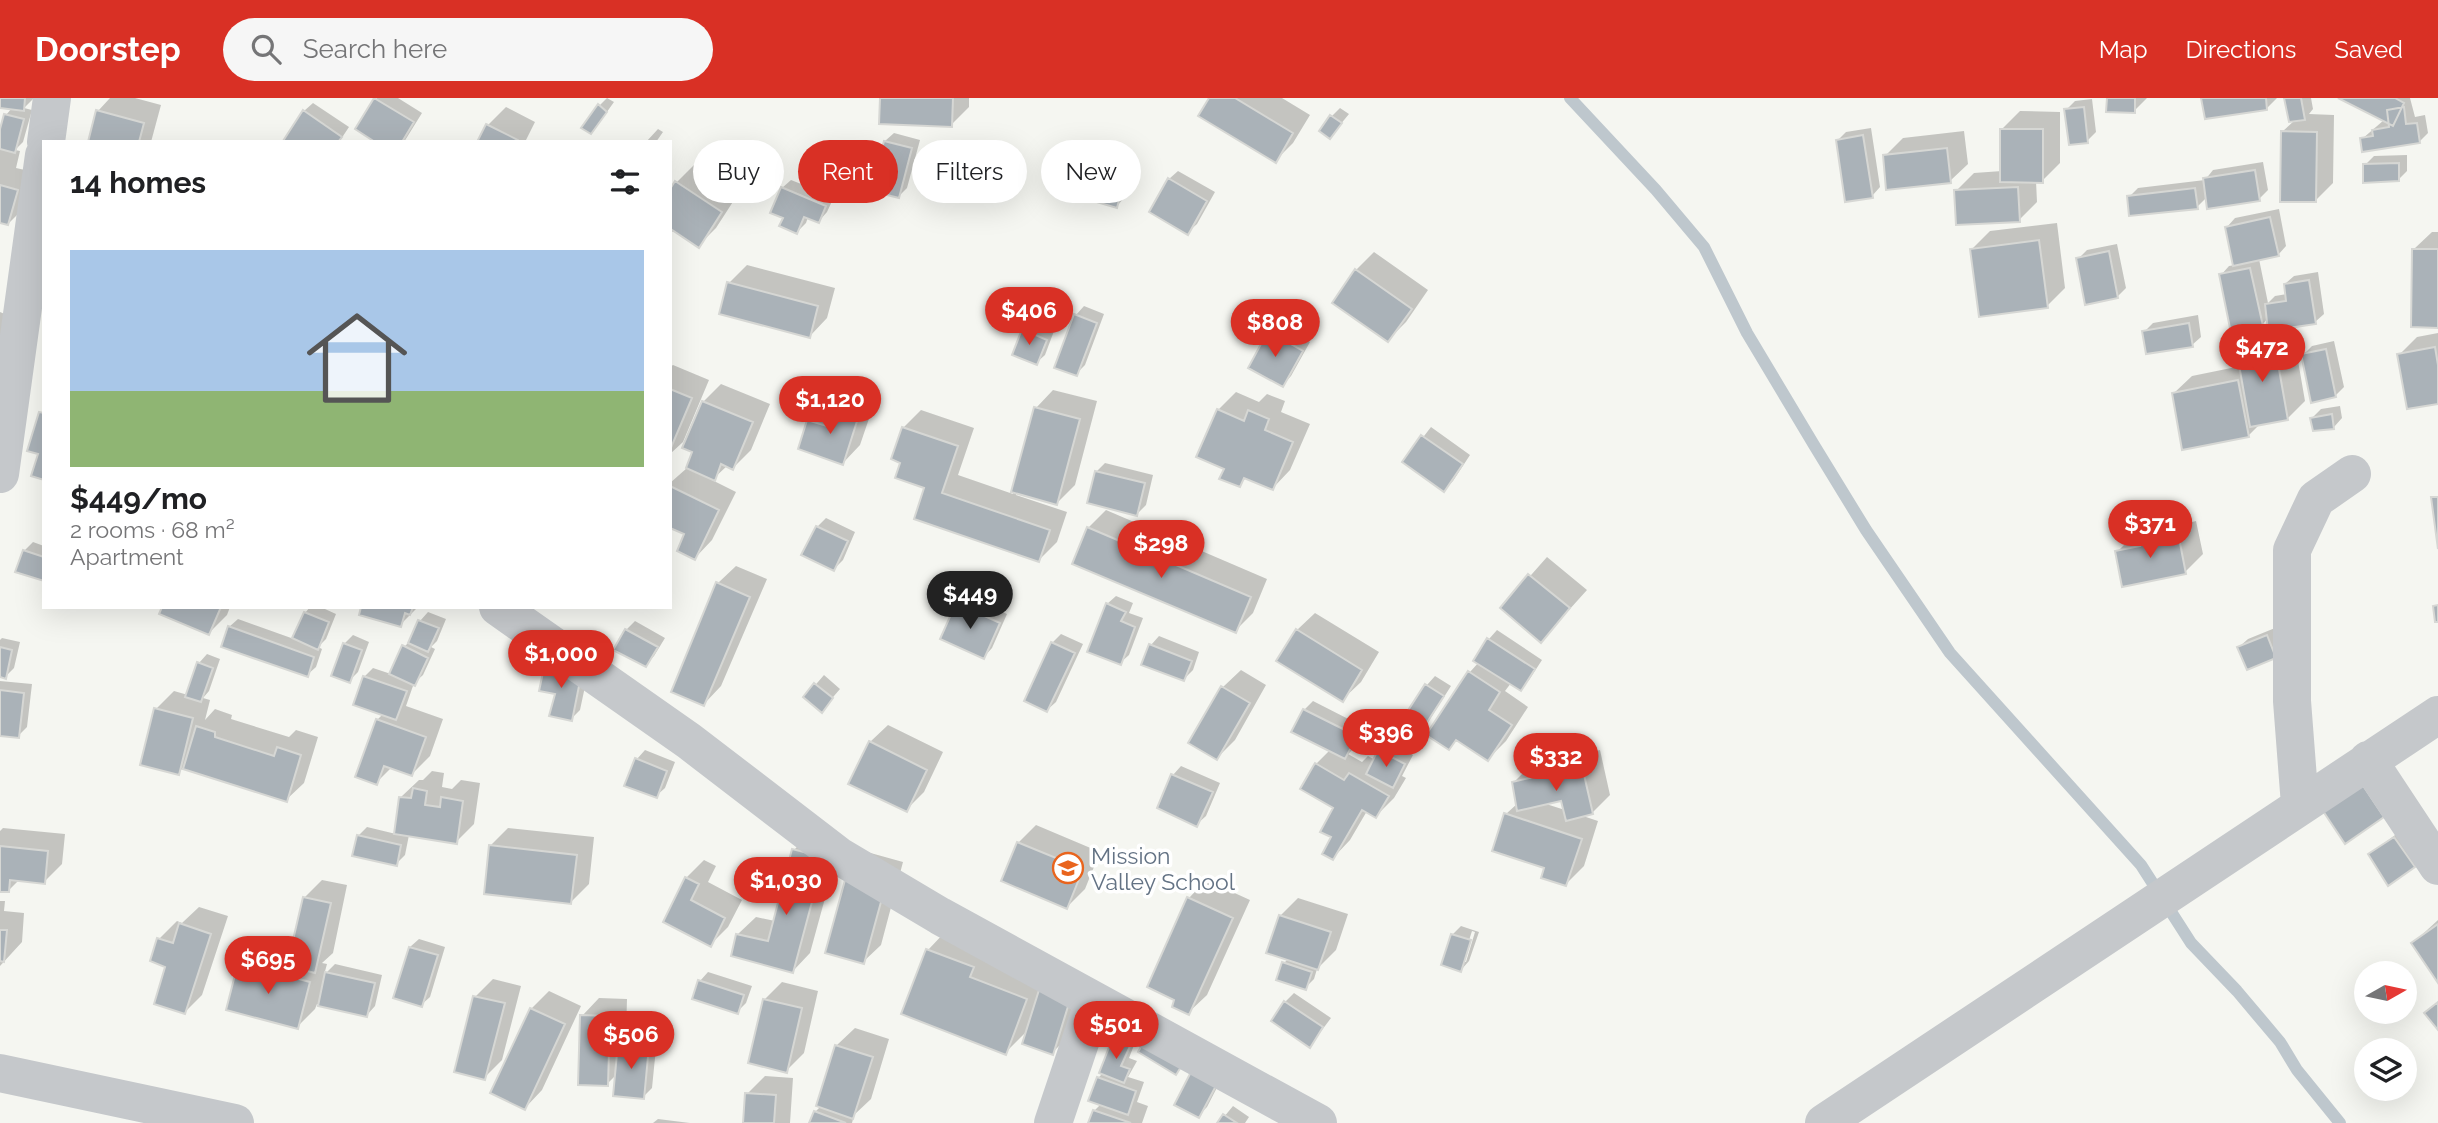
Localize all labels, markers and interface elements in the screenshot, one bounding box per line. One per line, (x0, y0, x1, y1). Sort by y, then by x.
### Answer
search box (223, 18, 713, 81)
text: Doorstep (35, 30, 181, 69)
icon: search (247, 30, 285, 68)
text: Search here (303, 34, 447, 64)
text: Map (2099, 35, 2148, 64)
text: Directions (2186, 35, 2296, 64)
text: Saved (2334, 35, 2403, 64)
chip: Buy (693, 140, 784, 203)
chip: Rent (798, 140, 898, 203)
chip: Filters (912, 140, 1027, 203)
chip: New (1041, 140, 1141, 203)
icon: filters (606, 163, 644, 201)
text: 14 homes (70, 165, 206, 200)
pin: $406 (988, 288, 1070, 347)
icon: home (294, 295, 420, 421)
text: $406 (1001, 296, 1057, 323)
pin: $808 (1234, 300, 1316, 359)
text: $808 (1247, 308, 1303, 335)
pin: $472 (2221, 324, 2303, 384)
text: $472 (2235, 333, 2289, 360)
pin: $1,120 (773, 376, 887, 436)
text: $1,120 (795, 385, 865, 412)
text: $449/mo (70, 481, 207, 516)
pin: $371 (2109, 500, 2191, 560)
text: $371 (2124, 509, 2176, 536)
text: 2 rooms · 68 m² (70, 516, 235, 543)
pin: $298 (1120, 520, 1202, 580)
text: $298 (1134, 529, 1189, 556)
text: Apartment (70, 543, 184, 570)
pin: $449 (929, 572, 1011, 631)
text: $449 (943, 580, 997, 607)
pin: $1,000 (504, 630, 618, 690)
text: $1,000 (524, 639, 598, 666)
pin: $396 (1345, 710, 1427, 769)
text: $396 (1359, 718, 1413, 745)
pin: $332 (1515, 734, 1597, 793)
text: $332 (1529, 742, 1583, 769)
place label: Mission Valley School (1091, 842, 1236, 895)
school or university icon: Mission Valley School (1051, 851, 1085, 885)
pin: $1,030 (729, 858, 843, 917)
text: $1,030 (750, 866, 822, 893)
pin: $695 (227, 936, 309, 996)
text: $695 (241, 945, 295, 972)
north arrow (2354, 961, 2417, 1024)
map controls (2354, 961, 2417, 1101)
pin: $501 (1075, 1002, 1157, 1061)
text: $501 (1090, 1010, 1142, 1037)
pin: $506 (590, 1012, 672, 1071)
text: $506 (603, 1020, 659, 1047)
button: layers (2354, 1038, 2417, 1101)

